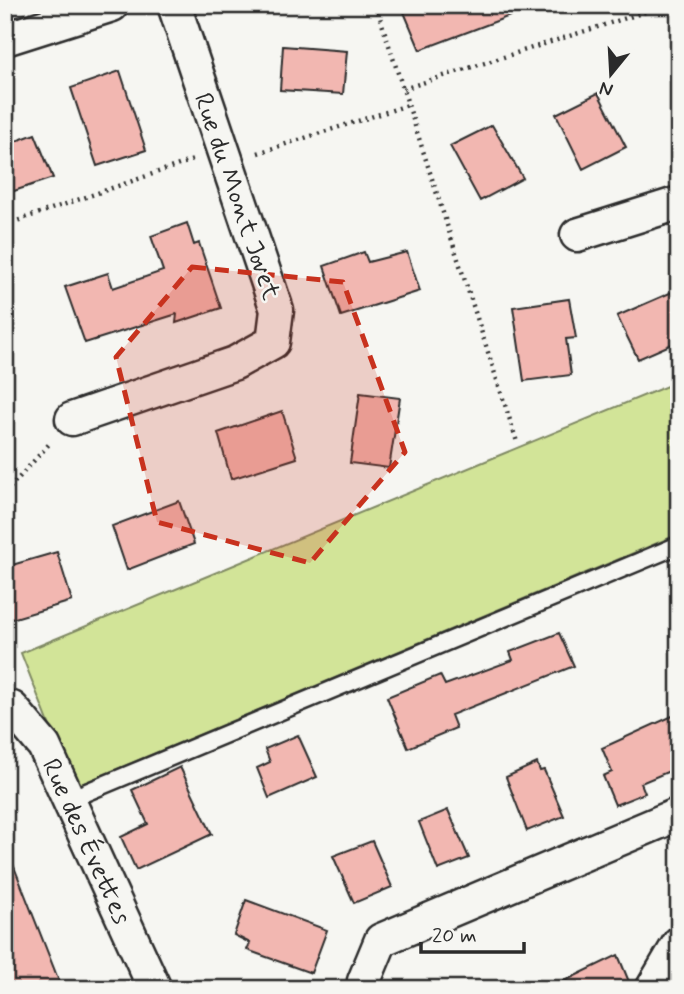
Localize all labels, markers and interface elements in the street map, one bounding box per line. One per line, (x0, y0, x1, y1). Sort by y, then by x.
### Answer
north arrow (576, 38, 646, 108)
text: N (596, 75, 616, 103)
street label: Rue du Mont Jovet (185, 89, 287, 304)
street label: Rue des Évettes (33, 753, 138, 930)
scale bar (421, 910, 525, 954)
text: 20 m (432, 922, 477, 950)

